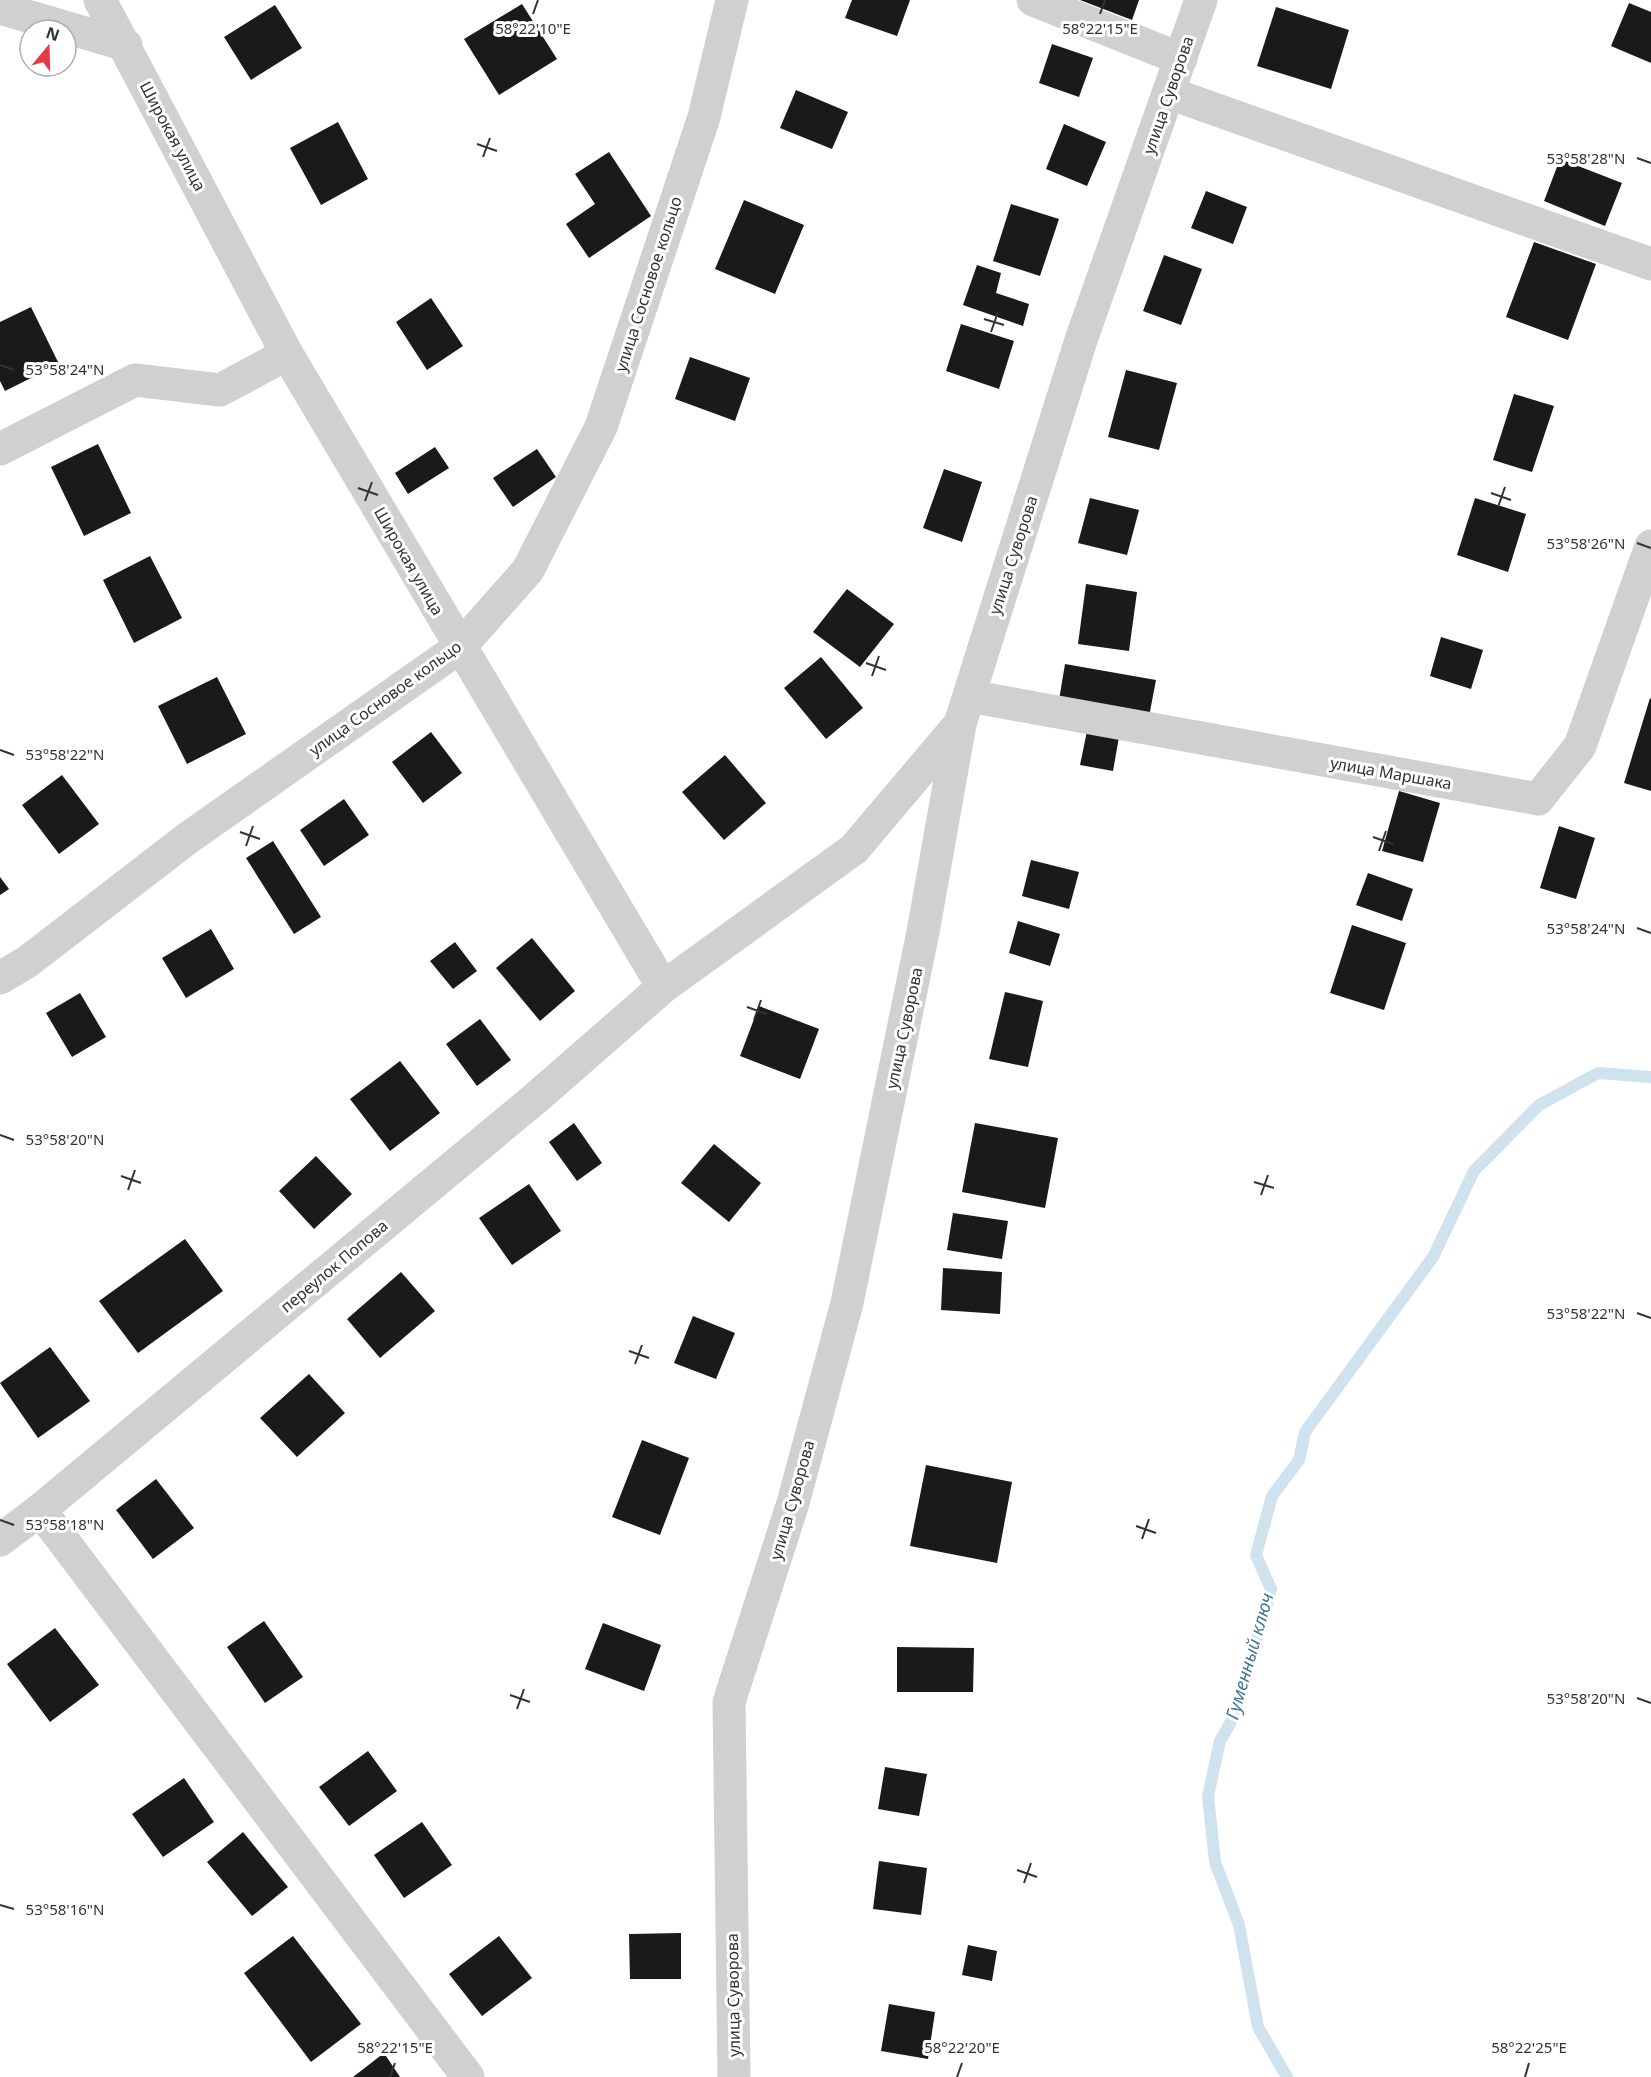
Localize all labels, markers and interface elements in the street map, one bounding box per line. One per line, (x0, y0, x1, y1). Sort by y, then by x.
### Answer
north arrow (18, 18, 78, 78)
text: 58°22'10"E (495, 18, 571, 38)
text: 58°22'15"E (1062, 18, 1138, 38)
text: N (43, 21, 63, 46)
street label: улица Суворова (1137, 33, 1199, 157)
street label: Широкая улица (135, 77, 211, 195)
text: 53°58'28"N (1547, 148, 1625, 168)
street label: улица Сосновое кольцо (609, 194, 687, 374)
text: 53°58'24"N (26, 359, 104, 379)
street label: улица Суворова (983, 493, 1043, 617)
street label: Широкая улица (369, 503, 449, 619)
text: 53°58'26"N (1547, 533, 1625, 553)
street label: улица Сосновое кольцо (304, 635, 466, 761)
text: 53°58'22"N (26, 744, 104, 764)
street label: улица Маршака (1329, 751, 1453, 795)
text: 53°58'24"N (1547, 918, 1625, 938)
street label: улица Суворова (880, 965, 928, 1091)
text: 53°58'20"N (26, 1129, 104, 1149)
street label: переулок Попова (276, 1215, 392, 1317)
text: 53°58'22"N (1547, 1303, 1625, 1323)
street label: улица Суворова (764, 1438, 820, 1562)
text: 53°58'18"N (26, 1514, 104, 1534)
water label: Гуменный ключ (1219, 1590, 1279, 1722)
text: 53°58'20"N (1547, 1688, 1625, 1708)
text: 53°58'16"N (26, 1899, 104, 1919)
street label: улица Суворова (721, 1933, 745, 2057)
text: 58°22'15"E (357, 2037, 433, 2057)
text: 58°22'20"E (924, 2037, 1000, 2057)
text: 58°22'25"E (1491, 2037, 1567, 2057)

